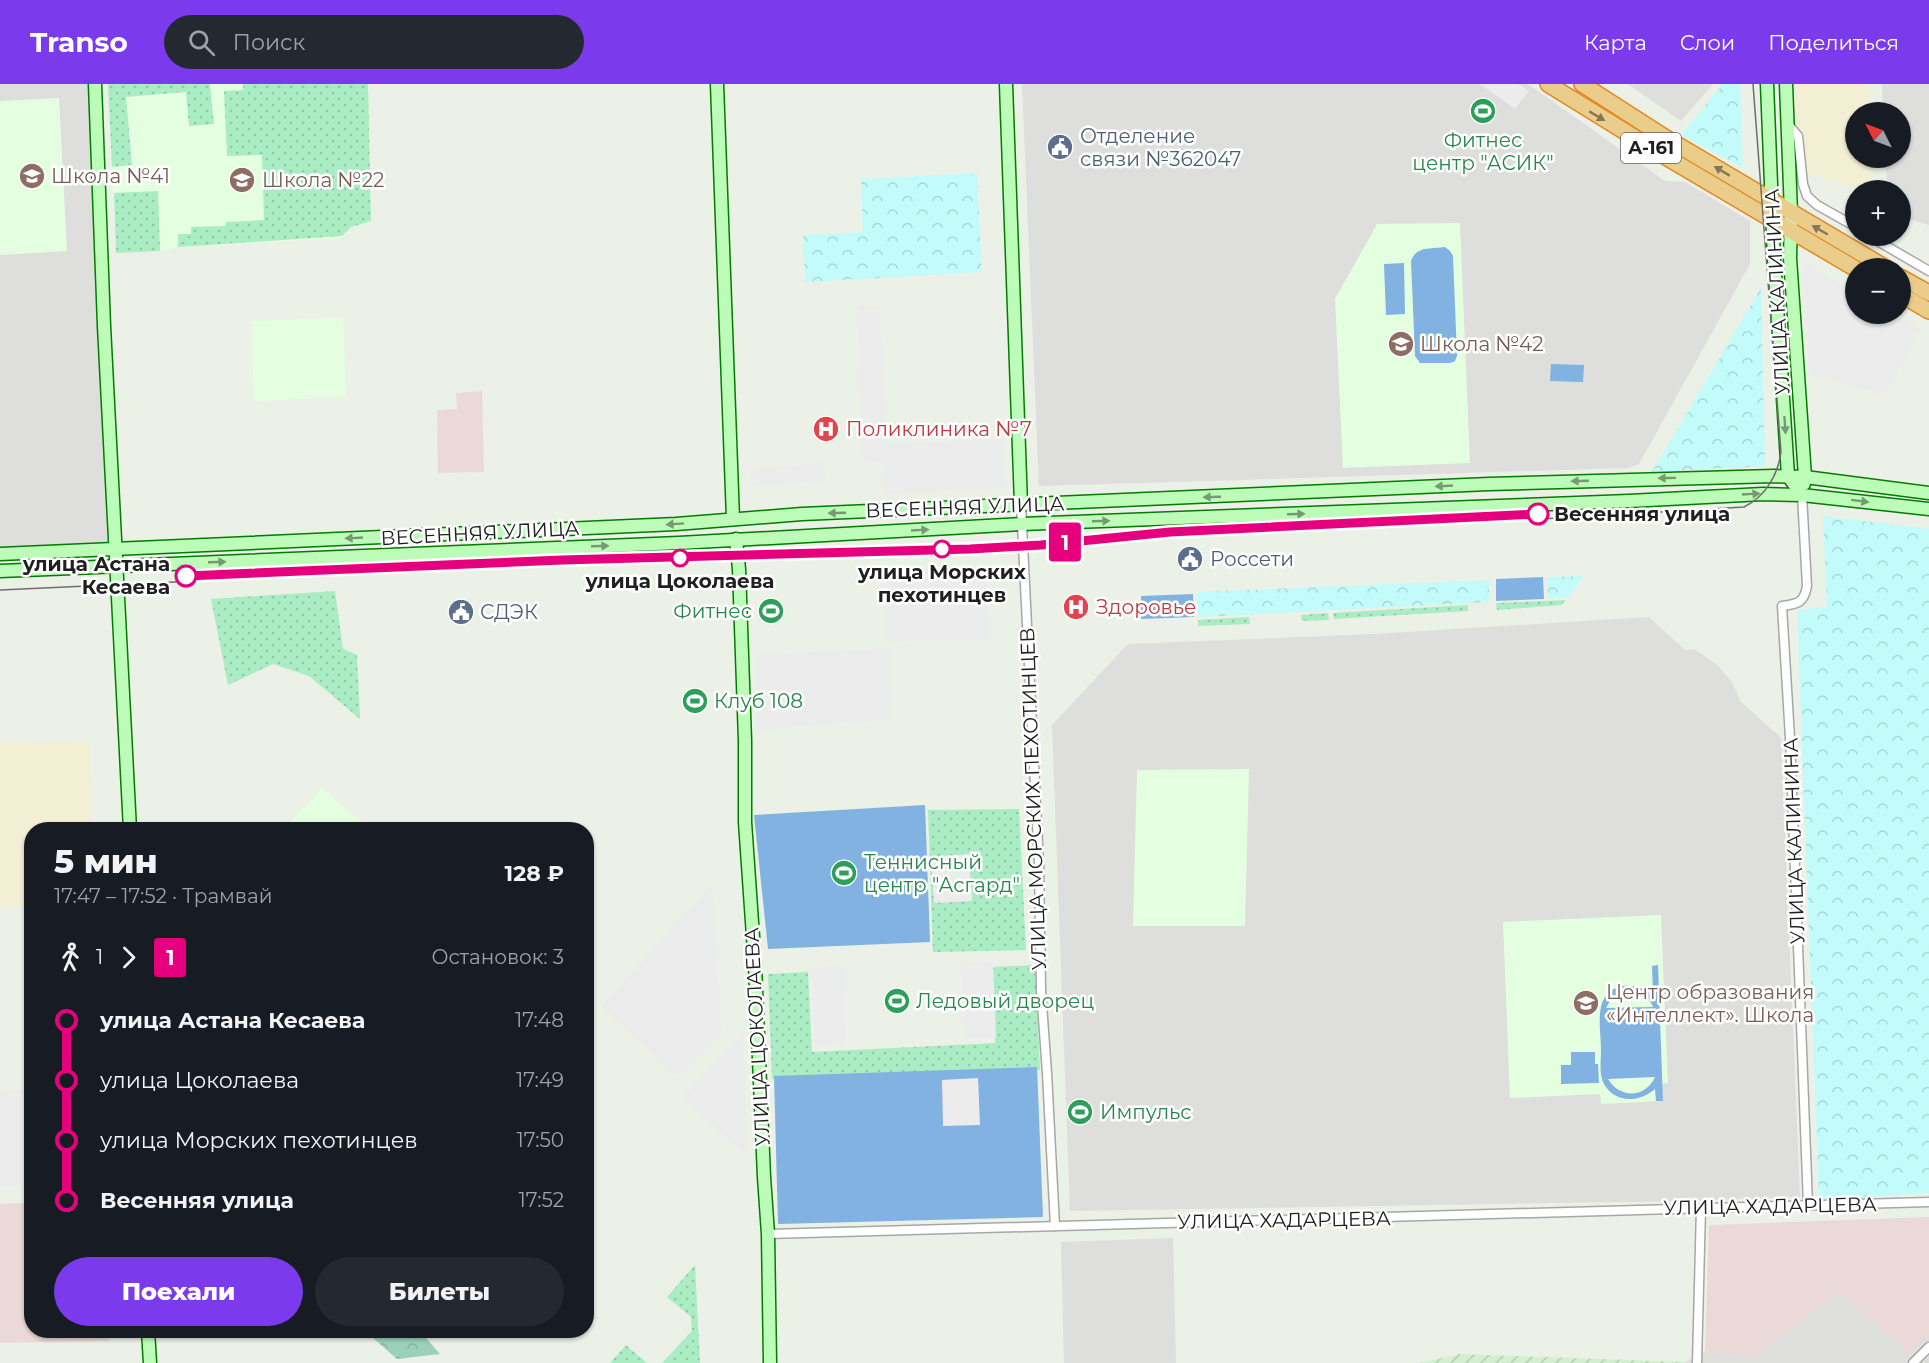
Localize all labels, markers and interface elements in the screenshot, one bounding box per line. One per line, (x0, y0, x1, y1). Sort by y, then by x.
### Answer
search box (164, 15, 584, 69)
text: Transo (30, 25, 128, 59)
icon: search (185, 26, 218, 59)
text: Поиск (233, 29, 305, 56)
text: Карта (1584, 30, 1647, 55)
text: Слои (1680, 30, 1735, 55)
text: Поделиться (1768, 30, 1899, 55)
sports icon: Фитнес центр "АСИК" (1468, 96, 1498, 126)
north arrow (1845, 102, 1911, 168)
map controls (1845, 102, 1911, 324)
one-way arrow (1589, 110, 1605, 121)
place label: Отделение связи №362047 (1080, 124, 1241, 171)
place label: Фитнес центр "АСИК" (1412, 128, 1554, 175)
public building icon: Отделение связи №362047 (1045, 132, 1075, 162)
road number: А-161 (1621, 133, 1681, 163)
school or university icon: Школа №41 (17, 161, 47, 191)
place label: Школа №41 (51, 164, 170, 188)
school or university icon: Школа №22 (227, 165, 257, 195)
one-way arrow (1713, 166, 1730, 176)
place label: Школа №22 (262, 168, 384, 192)
button: + (1845, 180, 1911, 246)
street label: УЛИЦА КАЛИНИНА (1760, 188, 1794, 396)
one-way arrow (1812, 225, 1828, 236)
button: − (1845, 258, 1911, 324)
school or university icon: Школа №42 (1386, 329, 1416, 359)
place label: Школа №42 (1420, 332, 1544, 356)
hospital icon: Поликлиника №7 (811, 414, 841, 444)
one-way arrow (1780, 416, 1790, 435)
place label: Поликлиника №7 (846, 417, 1032, 441)
one-way arrow (1657, 474, 1676, 483)
one-way arrow (1570, 477, 1589, 486)
one-way arrow (1435, 481, 1454, 490)
one-way arrow (1741, 490, 1760, 499)
street label: ВЕСЕННЯЯ УЛИЦА (865, 492, 1065, 522)
one-way arrow (1202, 492, 1221, 501)
one-way arrow (1851, 497, 1870, 506)
place label: Весенняя улица (1554, 502, 1730, 526)
marker: Весенняя улица (1527, 503, 1549, 525)
one-way arrow (827, 508, 846, 517)
one-way arrow (1287, 509, 1306, 518)
street label: ВЕСЕННЯЯ УЛИЦА (380, 516, 580, 550)
one-way arrow (1092, 517, 1111, 526)
one-way arrow (665, 519, 684, 529)
line badge: 1 (1046, 522, 1084, 562)
one-way arrow (911, 525, 930, 534)
text: 1 (1061, 530, 1069, 555)
one-way arrow (345, 534, 364, 543)
marker: улица Морских пехотинцев (933, 540, 951, 558)
one-way arrow (591, 541, 610, 550)
public building icon: Россети (1175, 544, 1205, 574)
place label: Россети (1210, 547, 1294, 571)
marker: улица Цоколаева (671, 549, 689, 567)
place label: улица Астана Кесаева (22, 552, 170, 599)
one-way arrow (207, 557, 226, 566)
place label: улица Морских пехотинцев (857, 560, 1026, 607)
marker: улица Астана Кесаева (175, 565, 197, 587)
place label: улица Цоколаева (585, 569, 774, 593)
hospital icon: Здоровье (1061, 592, 1091, 622)
place label: Здоровье (1096, 595, 1196, 619)
sports icon: Фитнес (756, 596, 786, 626)
public building icon: СДЭК (446, 597, 476, 627)
place label: Фитнес (673, 599, 752, 623)
place label: СДЭК (480, 600, 538, 624)
street label: УЛИЦА МОРСКИХ ПЕХОТИНЦЕВ (1015, 627, 1051, 971)
sports icon: Клуб 108 (680, 686, 710, 716)
place label: Клуб 108 (714, 689, 803, 713)
street label: УЛИЦА КАЛИНИНА (1778, 737, 1810, 945)
text: 5 мин (54, 841, 158, 881)
place label: Теннисный центр "Асгард" (864, 850, 1020, 897)
sports icon: Теннисный центр "Асгард" (829, 858, 859, 888)
text: 128 ₽ (505, 860, 564, 887)
text: 17:47 – 17:52 · Трамвай (54, 884, 272, 908)
street label: УЛИЦА ЦОКОЛАЕВА (739, 927, 775, 1147)
icon: walk (54, 941, 87, 974)
icon: forward (112, 941, 145, 974)
text: 1 (96, 945, 103, 969)
text: 1 (166, 945, 174, 970)
text: Остановок: 3 (432, 945, 564, 969)
place label: Центр образования «Интеллект». Школа (1606, 980, 1814, 1027)
sports icon: Ледовый дворец (882, 986, 912, 1016)
school or university icon: Центр образования «Интеллект». Школа (1571, 988, 1601, 1018)
place label: Ледовый дворец (916, 989, 1094, 1013)
text: улица Астана Кесаева (100, 1007, 365, 1034)
text: 17:48 (515, 1008, 564, 1032)
text: улица Цоколаева (100, 1067, 299, 1094)
text: 17:49 (516, 1068, 564, 1092)
sports icon: Импульс (1065, 1097, 1095, 1127)
place label: Импульс (1100, 1100, 1192, 1124)
text: улица Морских пехотинцев (100, 1127, 418, 1154)
text: 17:50 (517, 1128, 564, 1152)
text: Весенняя улица (100, 1187, 294, 1214)
text: 17:52 (519, 1188, 564, 1212)
street label: УЛИЦА ХАДАРЦЕВА (1663, 1192, 1877, 1220)
street label: УЛИЦА ХАДАРЦЕВА (1177, 1206, 1391, 1234)
button: Поехали (54, 1257, 303, 1326)
button: Билеты (315, 1257, 564, 1326)

